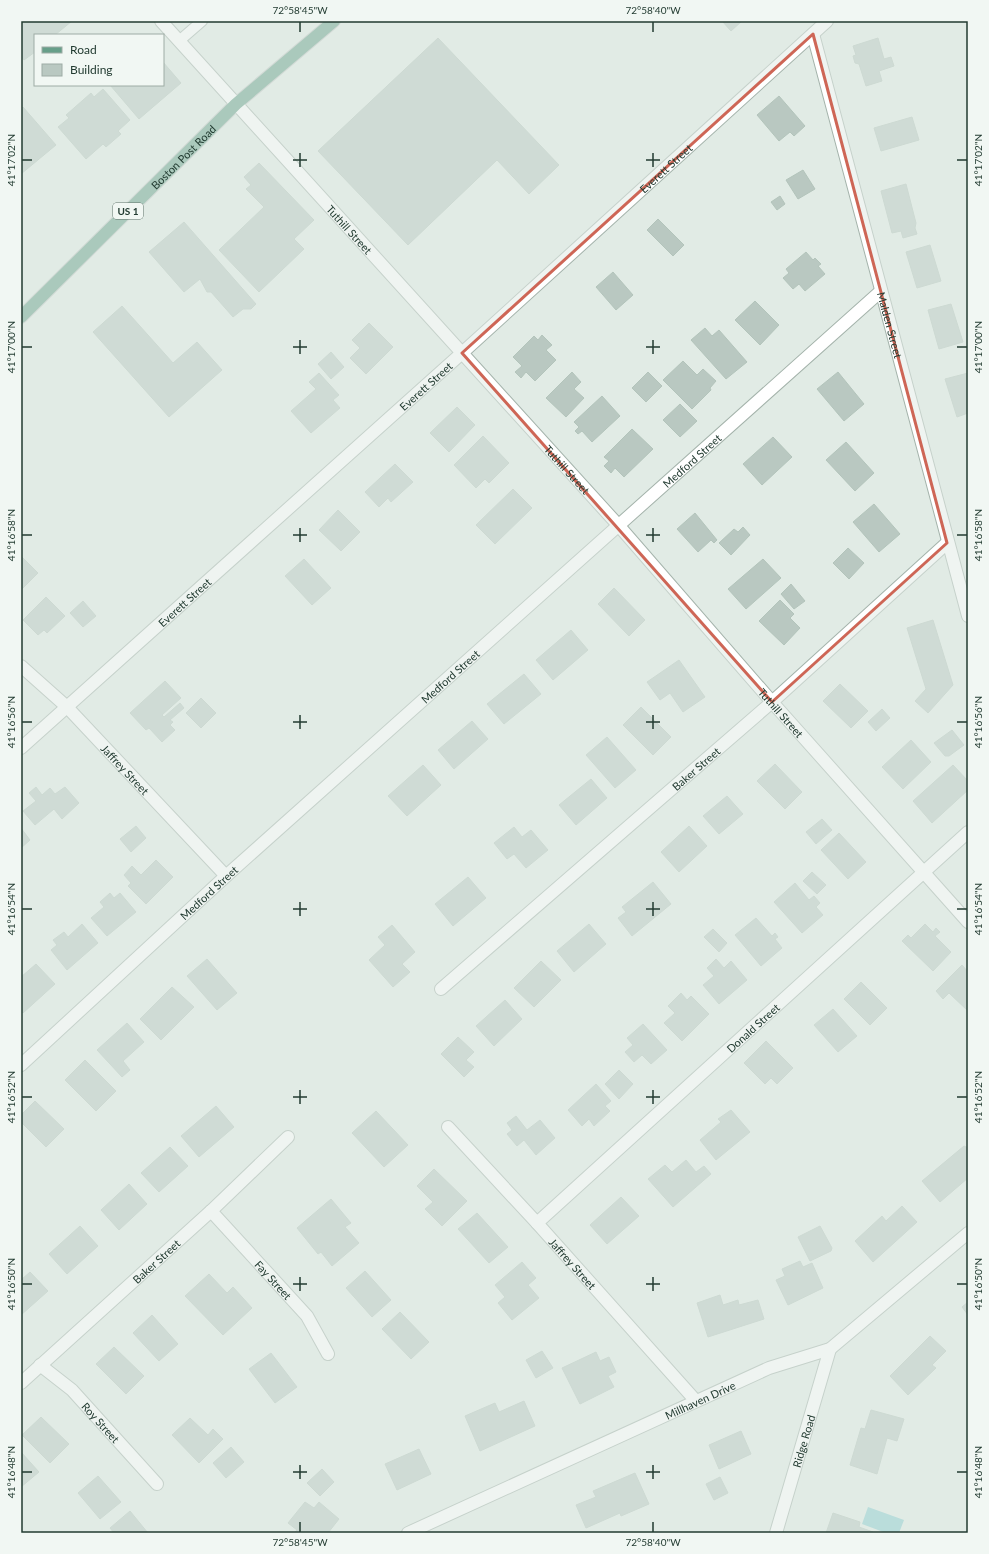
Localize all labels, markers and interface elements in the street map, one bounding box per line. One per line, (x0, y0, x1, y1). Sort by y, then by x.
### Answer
text: 72°58'45"W (272, 4, 328, 16)
text: 72°58'40"W (625, 4, 681, 16)
legend (34, 34, 164, 86)
text: Road (70, 42, 97, 57)
text: Building (70, 62, 113, 77)
street label: Boston Post Road (148, 122, 218, 191)
text: 41°17'02"N (5, 134, 17, 186)
text: 41°17'02"N (972, 134, 984, 186)
street label: Everett Street (636, 141, 694, 195)
street label: Tuthill Street (324, 202, 375, 256)
road number: US 1 (113, 203, 143, 219)
street label: Malden Street (875, 290, 906, 359)
text: 41°17'00"N (5, 321, 17, 373)
text: 41°17'00"N (972, 321, 984, 373)
street label: Everett Street (396, 359, 455, 413)
street label: Medford Street (660, 431, 723, 490)
street label: Tuthill Street (542, 442, 593, 496)
text: 41°16'58"N (5, 509, 17, 561)
text: 41°16'58"N (972, 509, 984, 561)
street label: Everett Street (155, 575, 213, 629)
street label: Medford Street (418, 647, 482, 705)
street label: Tuthill Street (756, 685, 807, 740)
text: 41°16'56"N (5, 696, 17, 748)
text: 41°16'56"N (972, 696, 984, 748)
street label: Jaffrey Street (99, 741, 152, 797)
street label: Baker Street (669, 744, 722, 793)
street label: Medford Street (177, 862, 240, 922)
text: 41°16'54"N (5, 883, 17, 935)
text: 41°16'54"N (972, 883, 984, 935)
street label: Donald Street (723, 1000, 782, 1055)
text: 41°16'52"N (5, 1071, 17, 1123)
text: 41°16'52"N (972, 1071, 984, 1123)
street label: Jaffrey Street (547, 1235, 599, 1292)
street label: Baker Street (130, 1236, 182, 1286)
text: 41°16'50"N (5, 1258, 17, 1310)
street label: Fay Street (253, 1258, 295, 1302)
text: 41°16'50"N (972, 1258, 984, 1310)
street label: Millhaven Drive (663, 1378, 737, 1421)
street label: Roy Street (80, 1399, 123, 1445)
street label: Ridge Road (789, 1413, 817, 1469)
text: 41°16'48"N (5, 1446, 17, 1498)
text: 41°16'48"N (972, 1446, 984, 1498)
text: 72°58'45"W (272, 1536, 328, 1548)
text: 72°58'40"W (625, 1536, 681, 1548)

